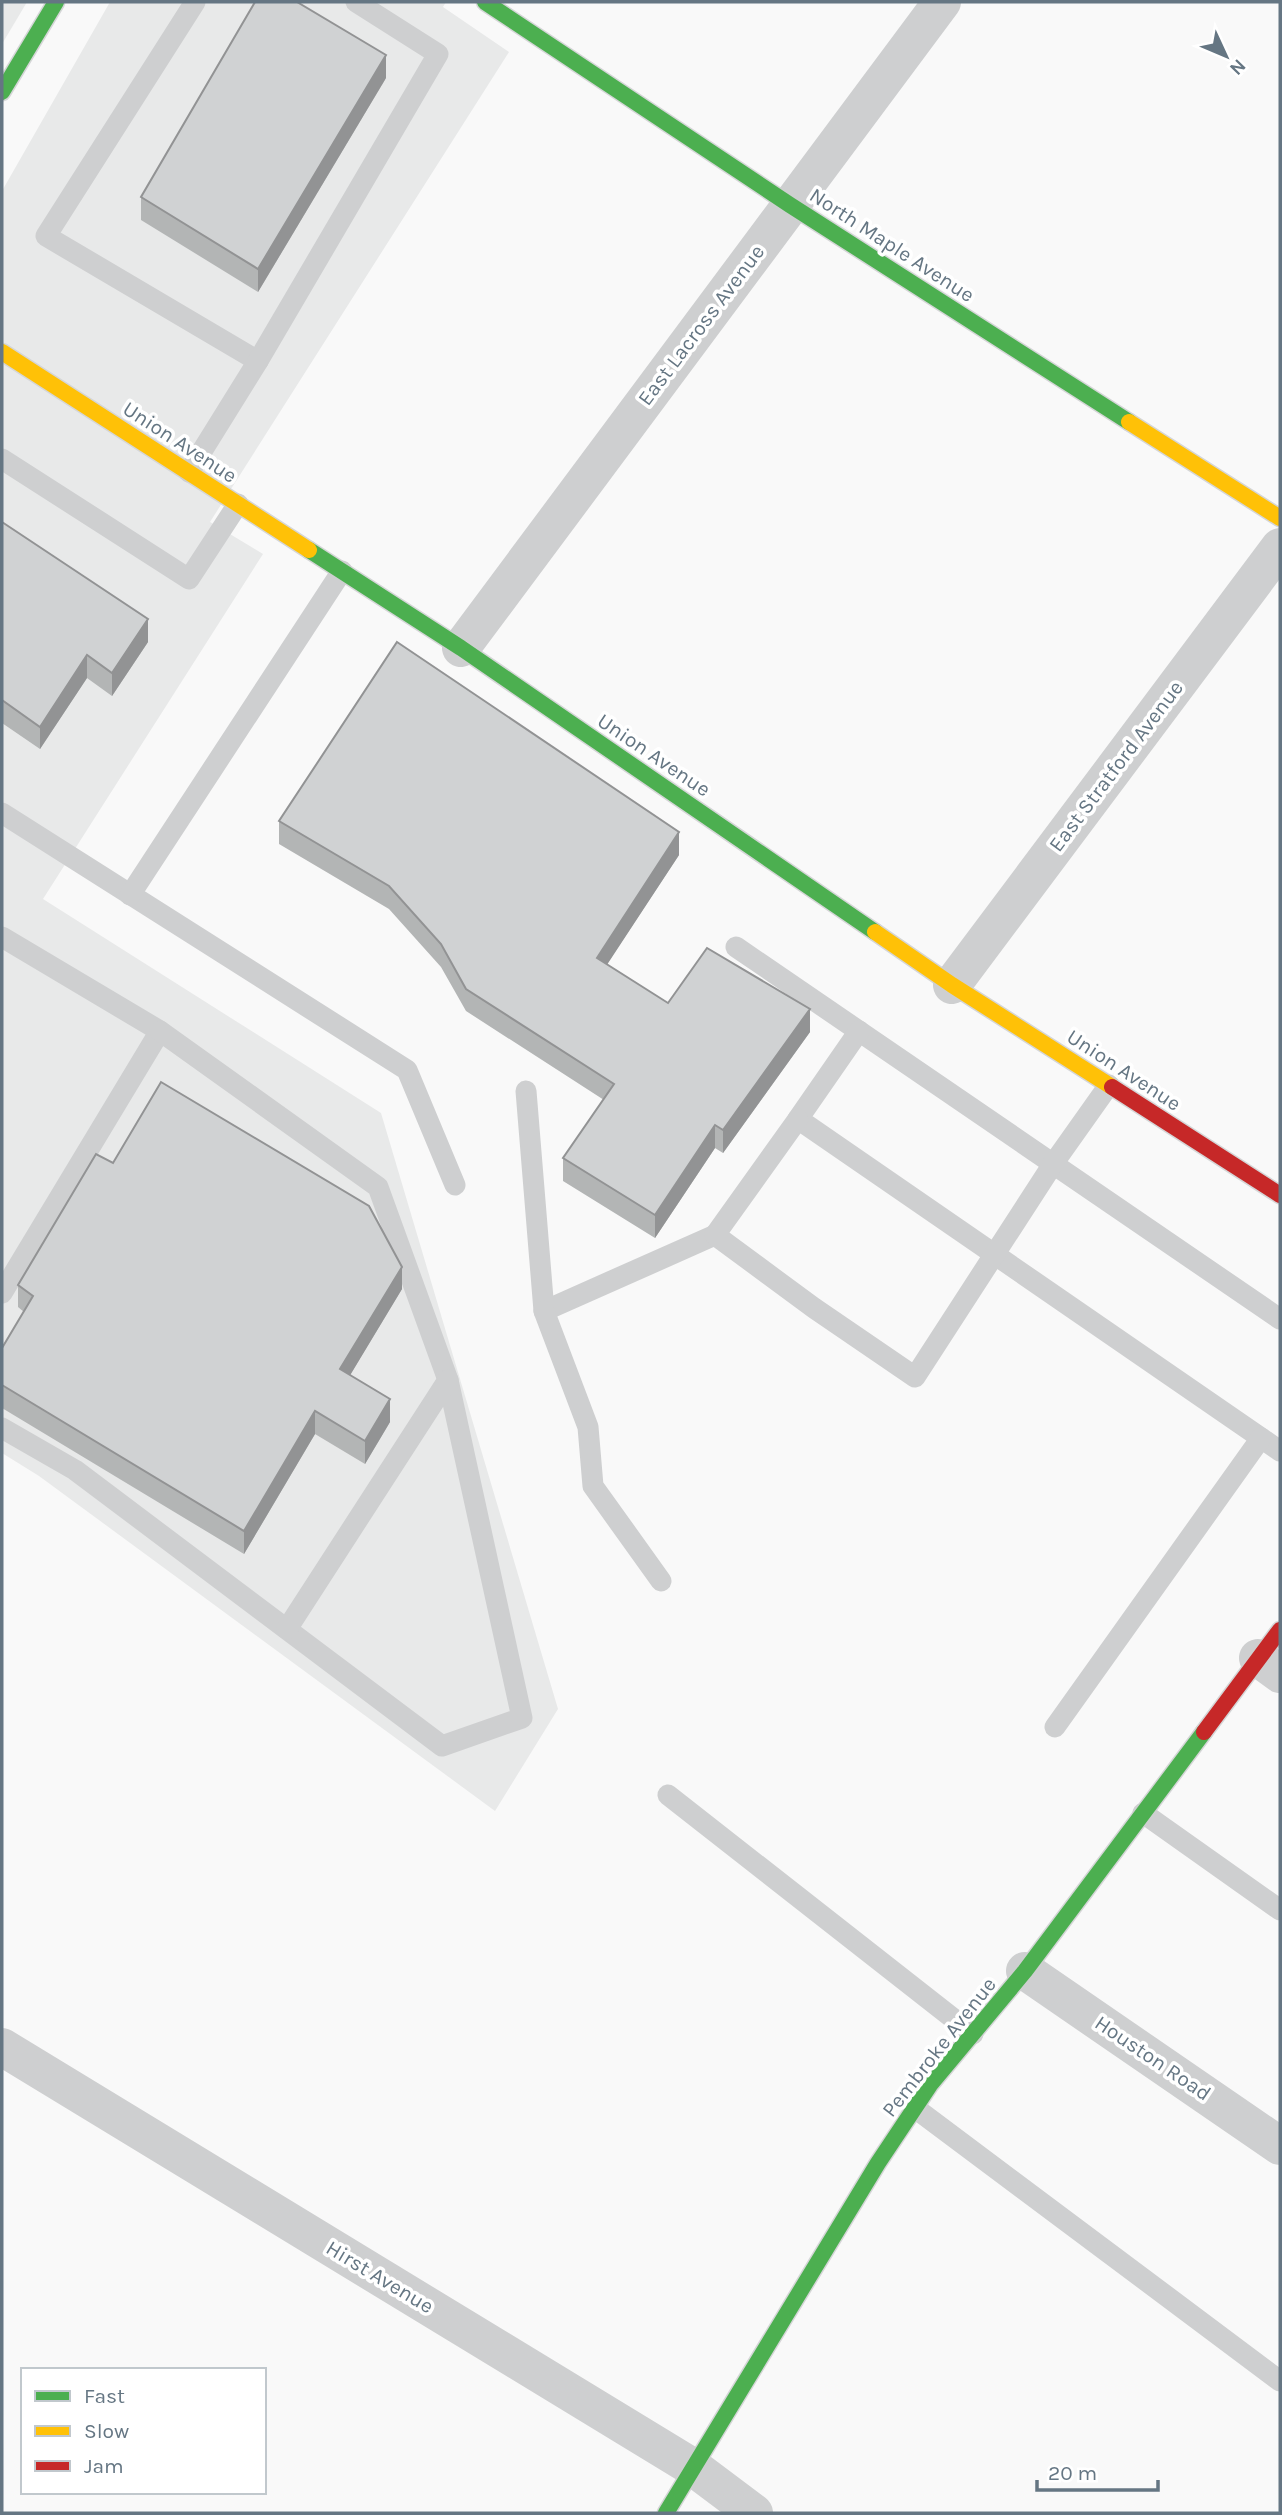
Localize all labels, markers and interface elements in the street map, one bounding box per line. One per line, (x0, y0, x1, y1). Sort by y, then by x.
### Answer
north arrow (1191, 21, 1261, 91)
text: N (1225, 55, 1250, 80)
street label: North Maple Avenue (805, 183, 979, 307)
street label: East Lacross Avenue (633, 240, 769, 410)
street label: Union Avenue (119, 396, 241, 488)
street label: East Stratford Avenue (1044, 676, 1188, 856)
street label: Union Avenue (593, 708, 715, 802)
street label: Union Avenue (1063, 1024, 1185, 1116)
street label: Pembroke Avenue (877, 1973, 1001, 2121)
street label: Houston Road (1090, 2010, 1216, 2106)
street label: Hirst Avenue (322, 2236, 438, 2318)
legend (21, 2368, 266, 2494)
text: Fast (84, 2384, 125, 2408)
text: Slow (84, 2419, 129, 2443)
scale bar (1037, 2448, 1158, 2492)
text: Jam (84, 2454, 124, 2478)
text: 20 m (1048, 2461, 1097, 2485)

